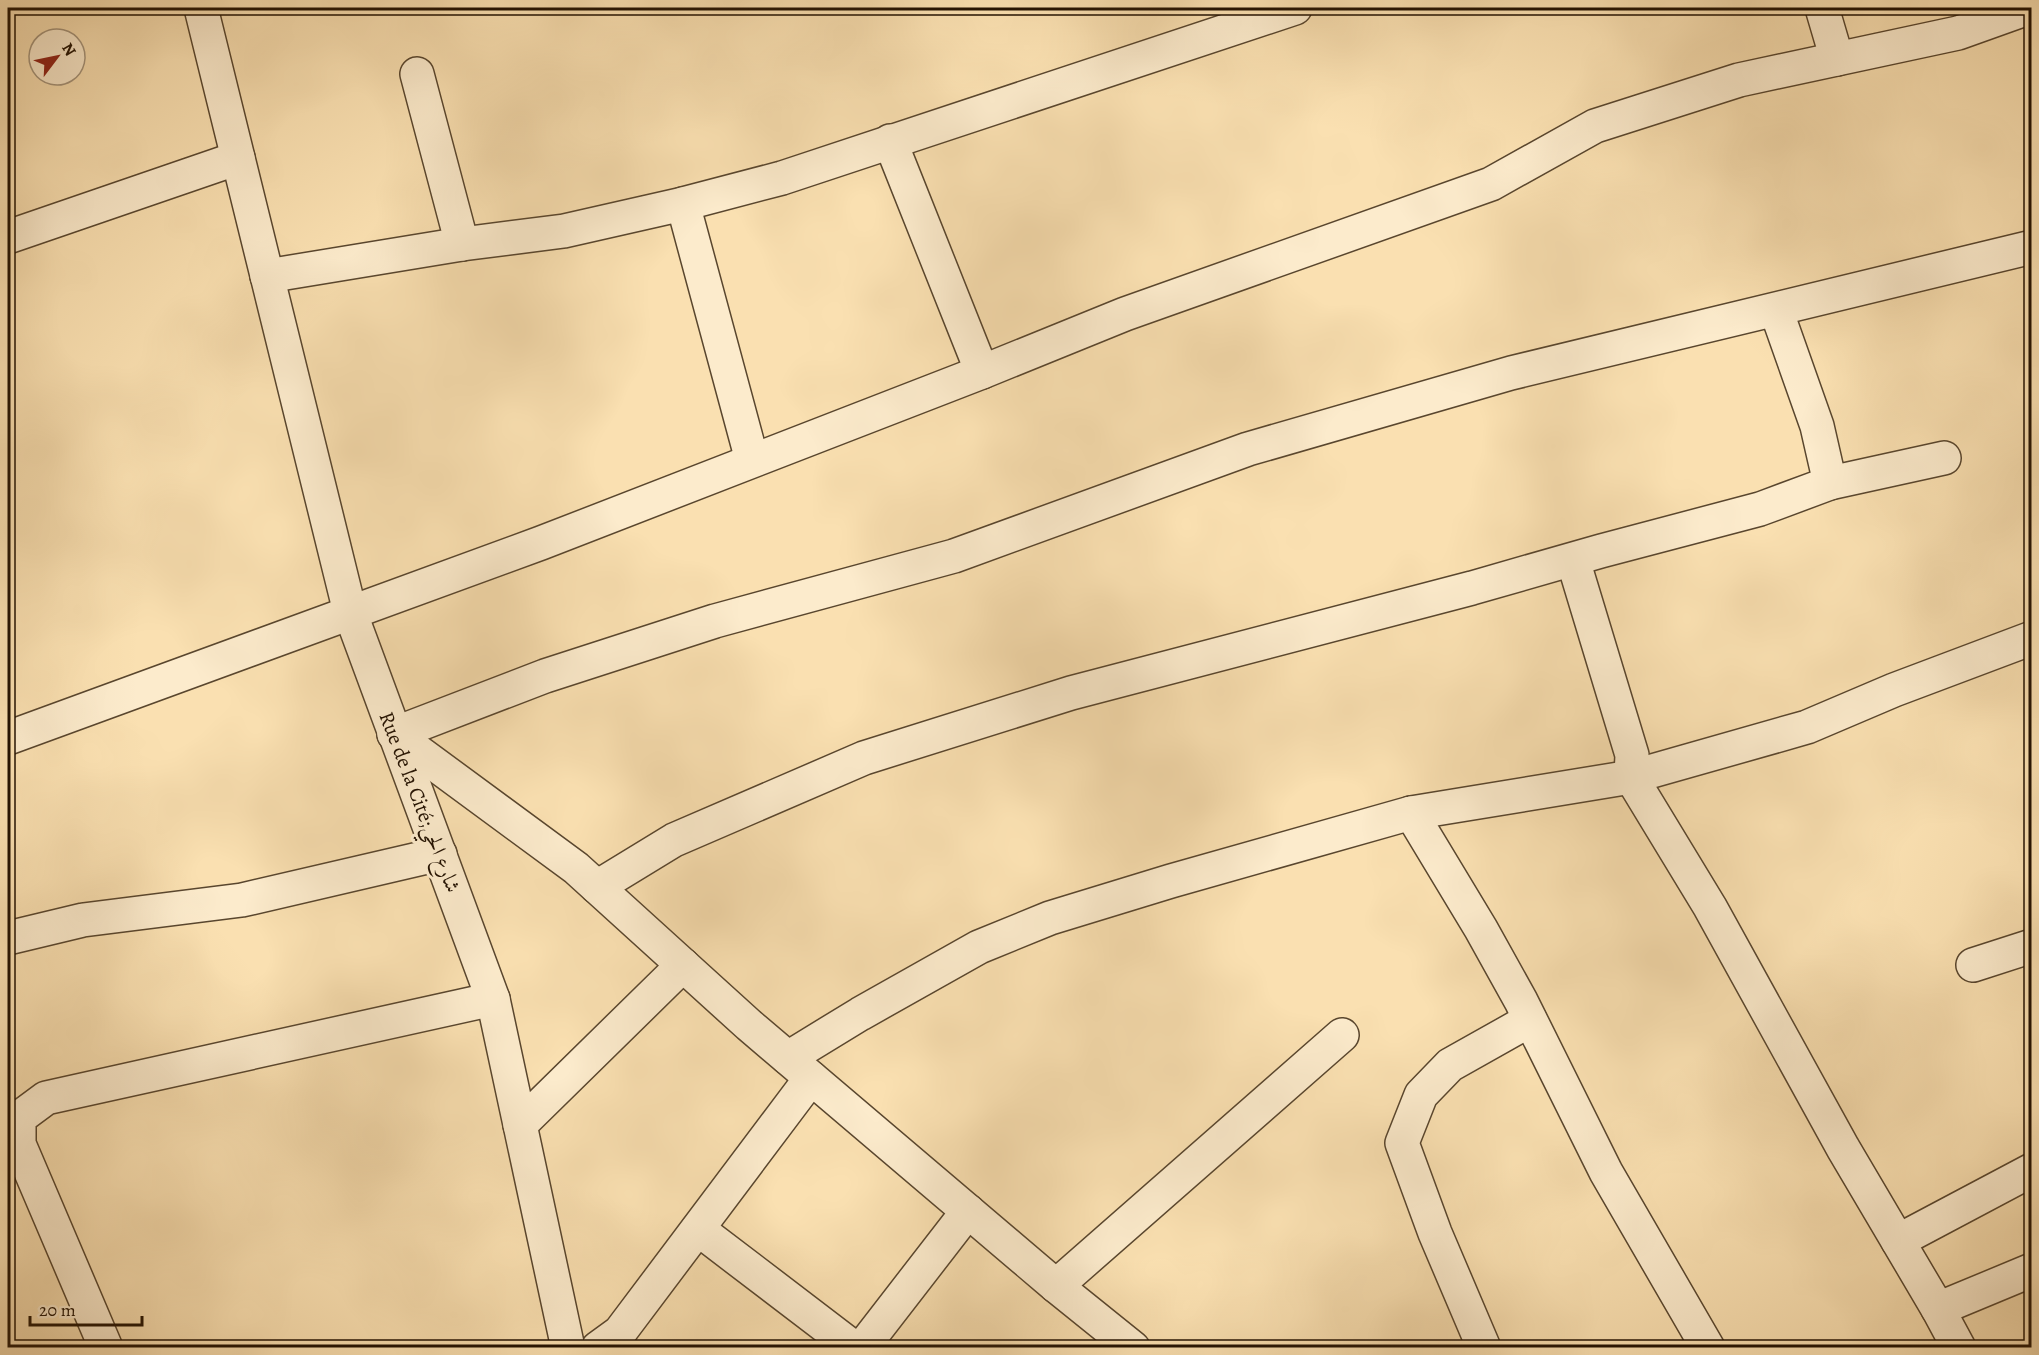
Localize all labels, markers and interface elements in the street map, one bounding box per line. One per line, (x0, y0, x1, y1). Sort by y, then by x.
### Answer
north arrow (27, 27, 87, 87)
text: N (56, 39, 81, 61)
street label: Rue de la Cité;شارع الحي (367, 707, 467, 899)
scale bar (30, 1289, 142, 1327)
text: 20 m (39, 1298, 76, 1322)

